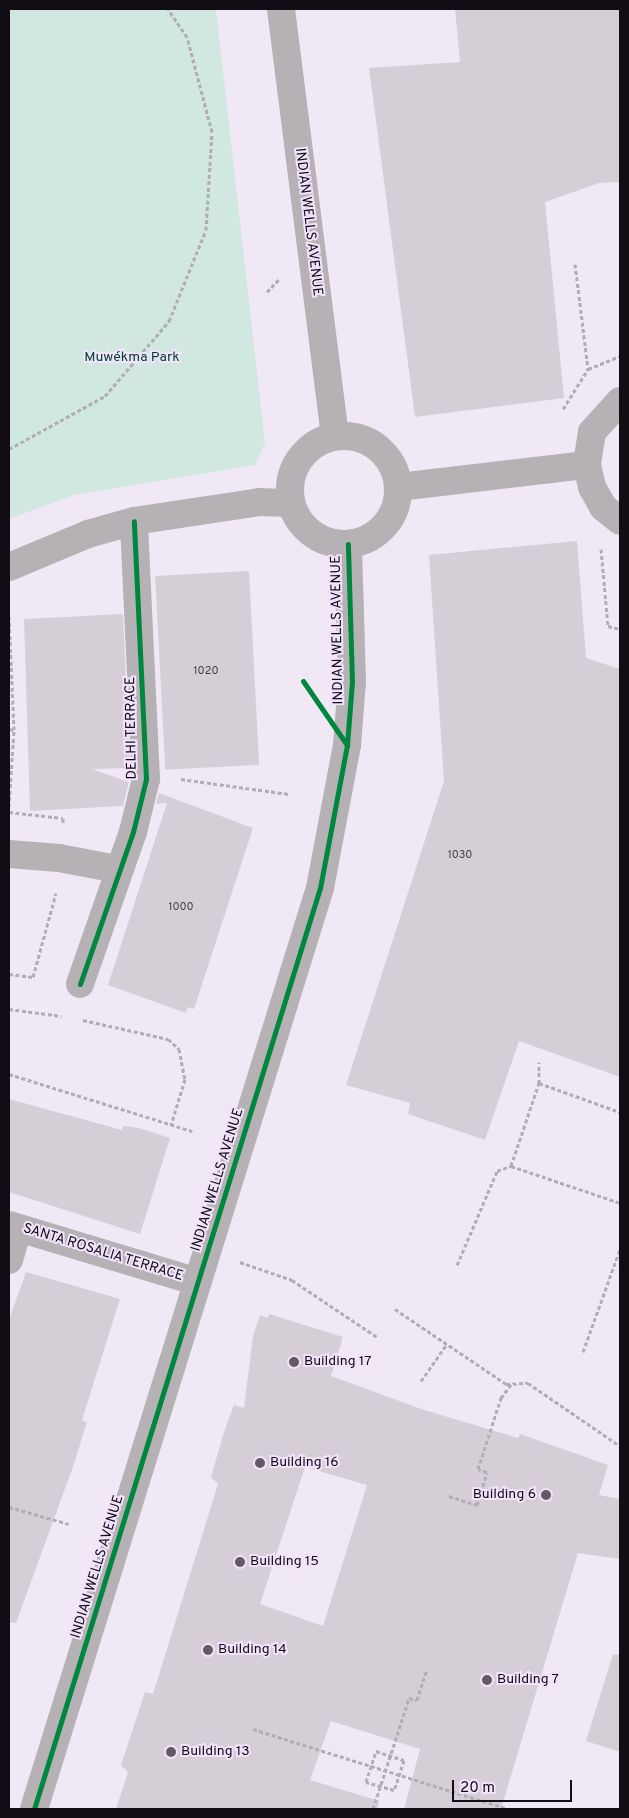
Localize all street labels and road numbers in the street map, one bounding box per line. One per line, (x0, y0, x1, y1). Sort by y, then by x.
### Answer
street label: INDIAN WELLS AVENUE (291, 147, 325, 297)
street label: INDIAN WELLS AVENUE (328, 555, 348, 705)
street label: DELHI TERRACE (123, 676, 141, 780)
street label: INDIAN WELLS AVENUE (188, 1106, 248, 1254)
street label: SANTA ROSALIA TERRACE (20, 1220, 186, 1286)
street label: INDIAN WELLS AVENUE (68, 1493, 128, 1641)

